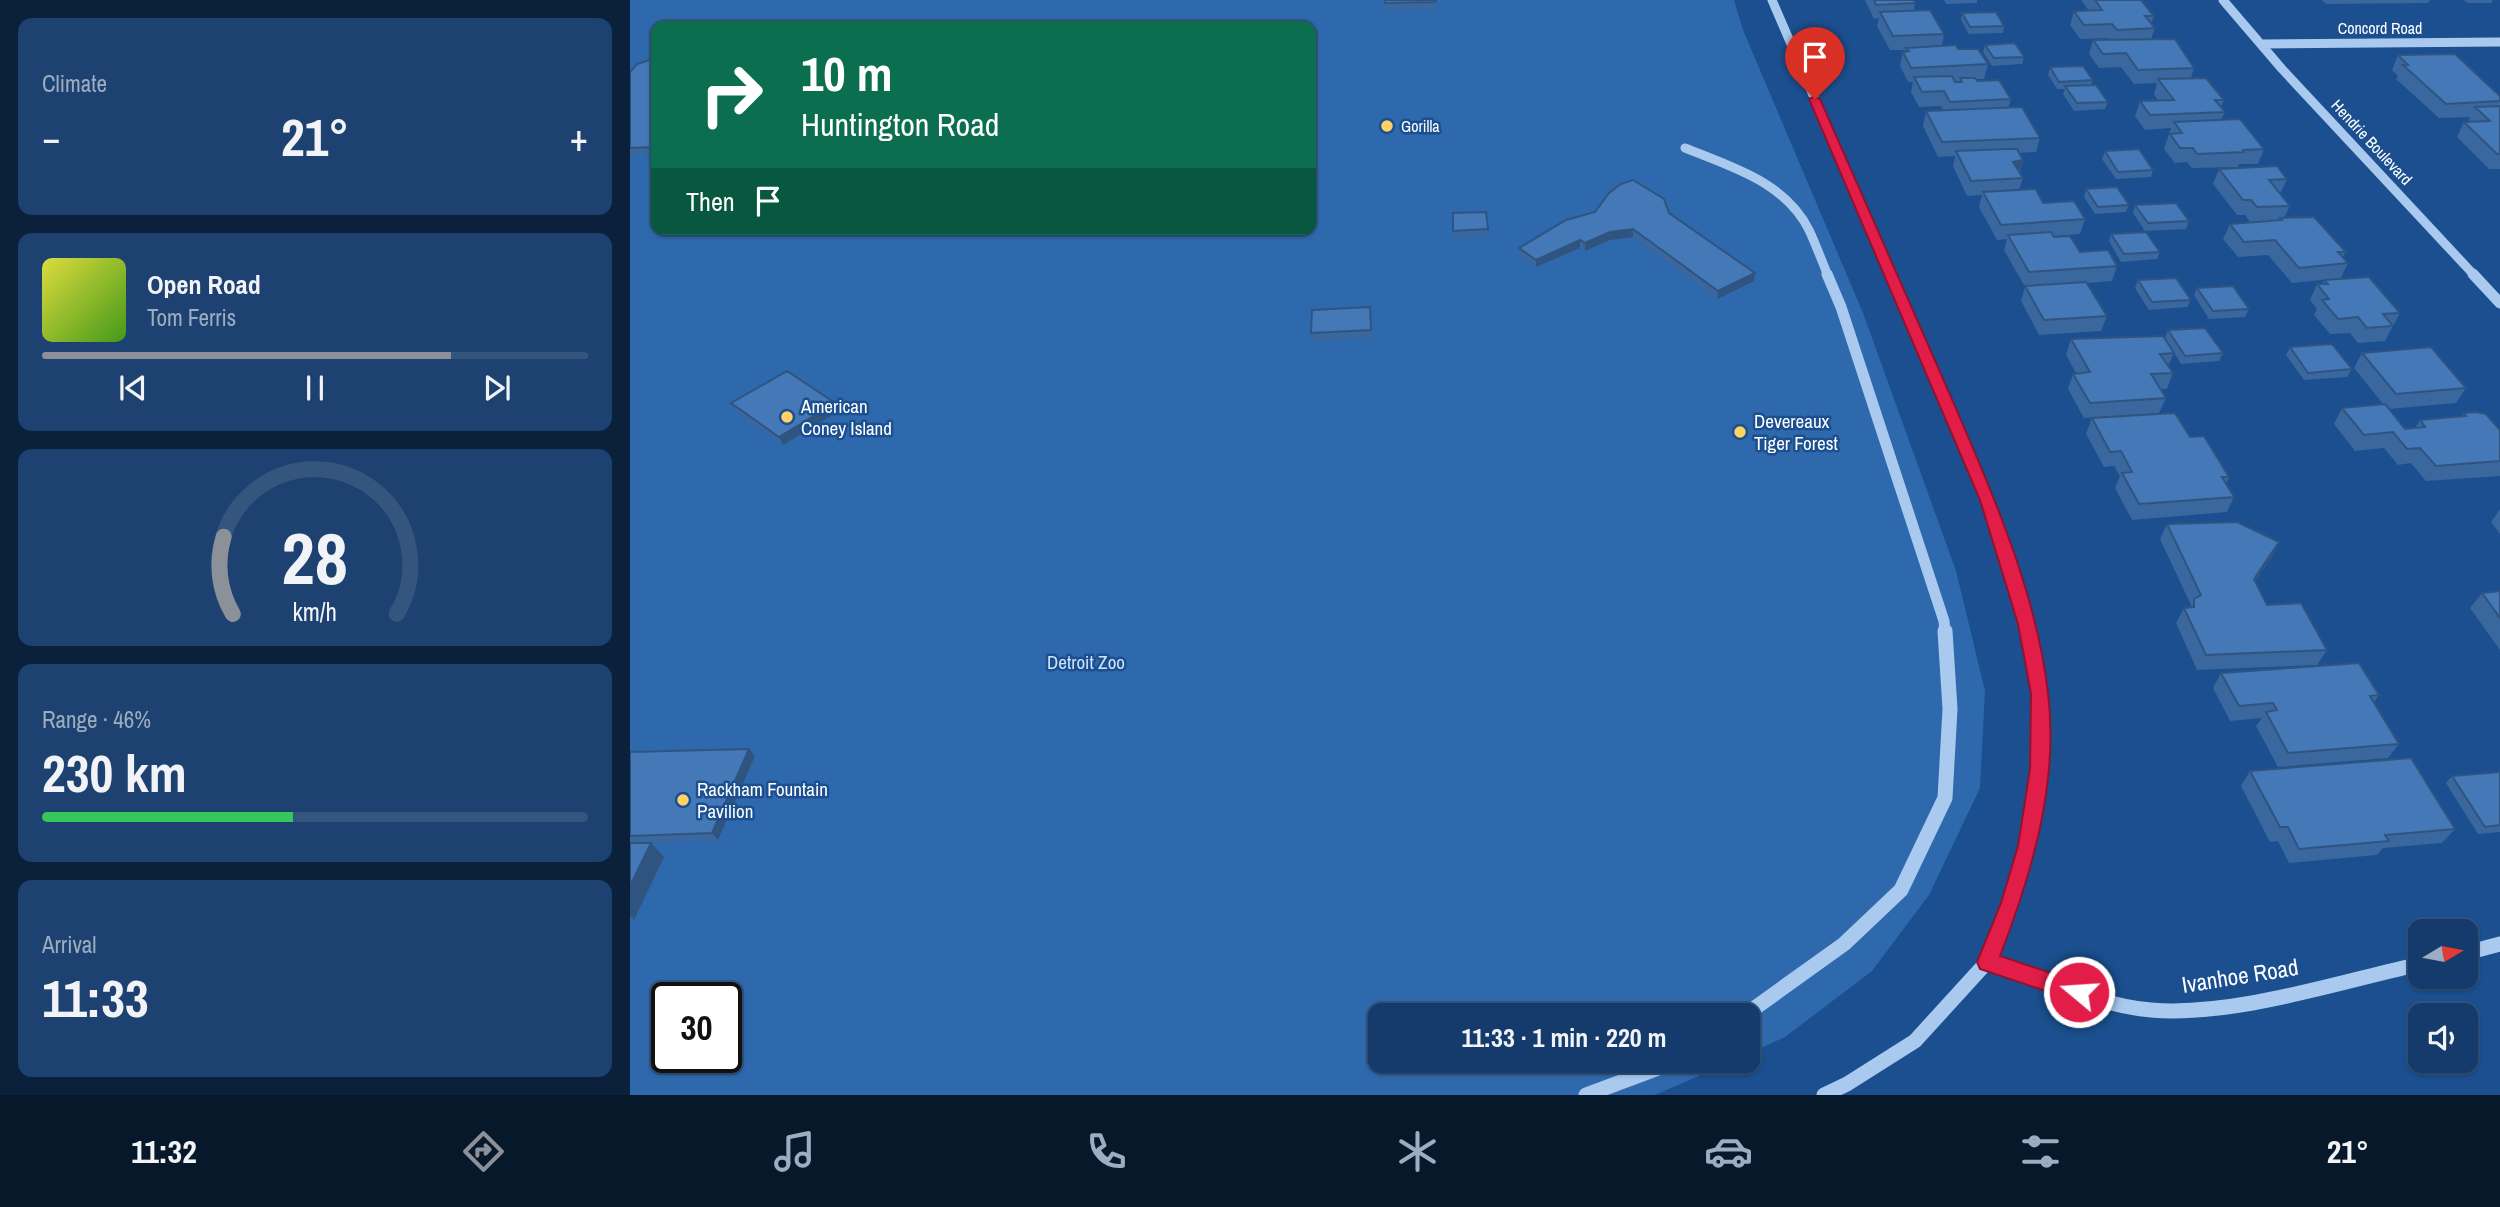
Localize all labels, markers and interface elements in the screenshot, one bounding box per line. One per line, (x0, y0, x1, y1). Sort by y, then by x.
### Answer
street label: Concord Road (2338, 17, 2422, 39)
pin (1785, 27, 1845, 99)
icon: arrive (1796, 38, 1834, 76)
text: 10 m (801, 40, 893, 106)
icon: right (686, 49, 777, 140)
text: Climate (42, 68, 107, 99)
street label: Hendrie Boulevard (2327, 94, 2417, 190)
text: 21° (281, 102, 349, 172)
text: Huntington Road (801, 103, 999, 146)
text: − (42, 112, 60, 163)
text: + (570, 112, 588, 163)
place label: Gorilla (1401, 115, 1440, 137)
marker: Gorilla (1379, 118, 1395, 134)
icon: arrive (749, 182, 787, 220)
text: Then (686, 184, 735, 219)
text: Open Road (147, 267, 261, 302)
text: Tom Ferris (147, 302, 236, 333)
icon: previous (114, 369, 152, 407)
icon: pause (296, 369, 334, 407)
icon: next (478, 369, 516, 407)
place label: American Coney Island (800, 393, 892, 441)
place label: Devereaux Tiger Forest (1754, 408, 1838, 456)
marker: American Coney Island (779, 409, 795, 425)
marker: Devereaux Tiger Forest (1732, 424, 1748, 440)
text: 28 (282, 509, 348, 607)
text: km/h (293, 594, 337, 628)
park label: Detroit Zoo (1047, 649, 1125, 675)
text: Range · 46% (42, 704, 151, 735)
text: 230 km (42, 738, 187, 808)
place label: Rackham Fountain Pavilion (697, 776, 828, 824)
marker: Rackham Fountain Pavilion (675, 792, 691, 808)
north arrow (2408, 919, 2478, 989)
map controls (2408, 919, 2478, 1073)
text: Arrival (42, 929, 97, 960)
street label: Ivanhoe Road (2179, 951, 2300, 1000)
position arrow (2042, 955, 2116, 1029)
text: 11:33 (42, 963, 149, 1033)
speed limit sign: 30 (651, 982, 742, 1073)
button: sound (2408, 1003, 2478, 1073)
text: 11:33 · 1 min · 220 m (1461, 1020, 1667, 1055)
icon: directions (459, 1127, 508, 1176)
icon: music (770, 1127, 819, 1176)
icon: phone (1082, 1127, 1131, 1176)
icon: climate (1393, 1127, 1442, 1176)
icon: car (1704, 1127, 1753, 1176)
icon: filters (2016, 1127, 2065, 1176)
text: 11:32 (131, 1130, 197, 1173)
text: 21° (2327, 1130, 2369, 1173)

